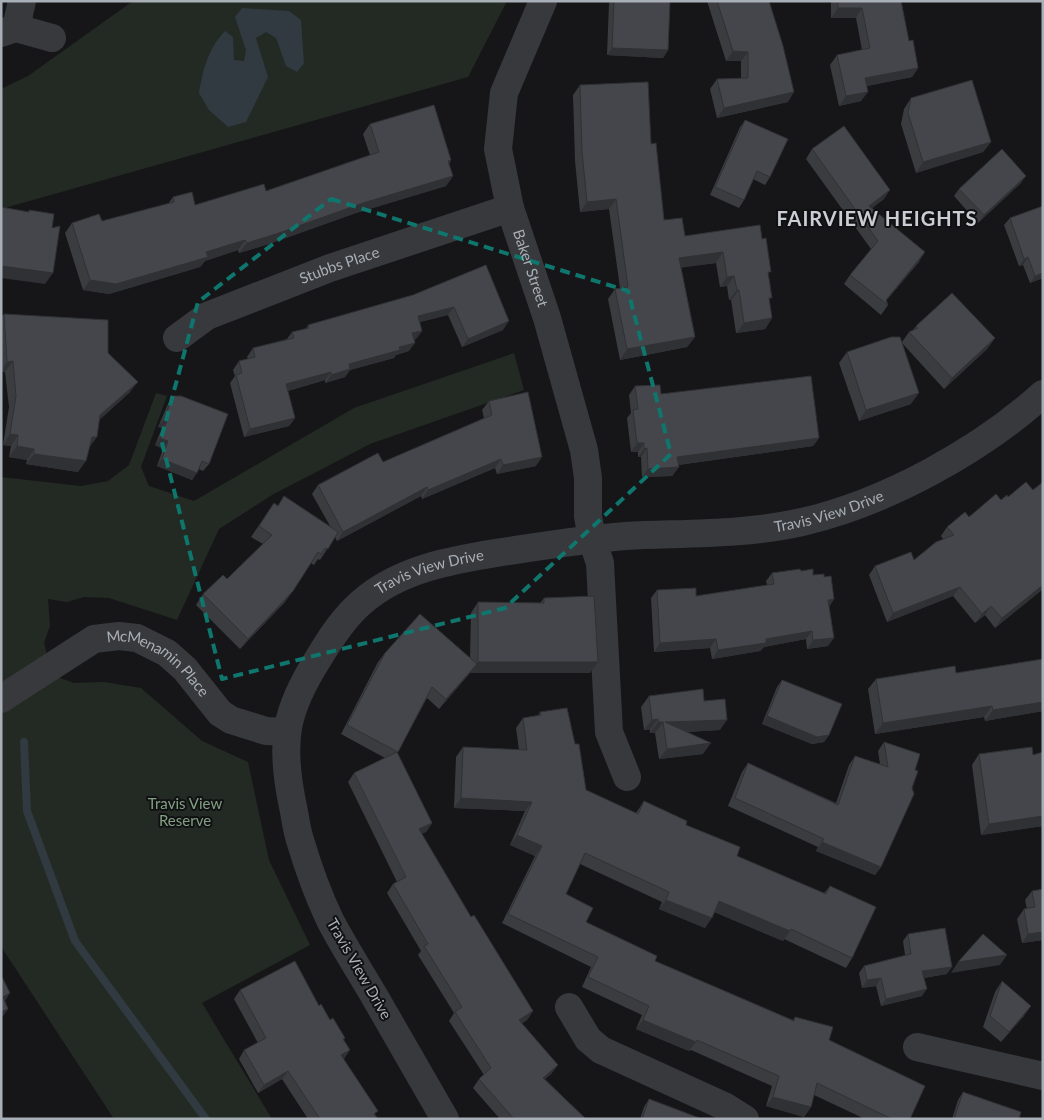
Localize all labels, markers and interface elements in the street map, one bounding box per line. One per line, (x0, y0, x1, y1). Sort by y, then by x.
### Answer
district label: FAIRVIEW HEIGHTS (776, 206, 978, 230)
street label: Baker Street (510, 227, 553, 310)
street label: Stubbs Place (296, 242, 382, 287)
street label: Travis View Drive (773, 486, 886, 535)
street label: Travis View Drive (371, 545, 485, 598)
street label: McMenamin Place (105, 626, 213, 700)
park label: Travis View Reserve (148, 794, 222, 829)
street label: Travis View Drive (324, 915, 396, 1022)

